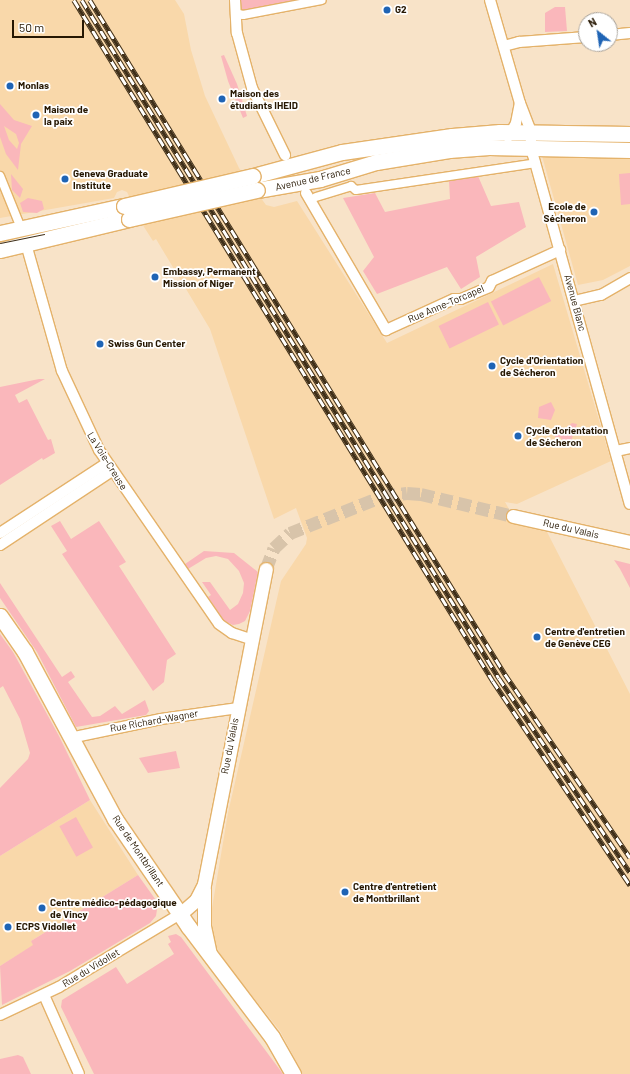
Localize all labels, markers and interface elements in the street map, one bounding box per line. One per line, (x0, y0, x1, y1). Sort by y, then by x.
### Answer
place label: G2 (395, 4, 407, 16)
marker: G2 (382, 5, 392, 15)
scale bar (14, 12, 86, 38)
north arrow (578, 12, 618, 52)
text: N (586, 15, 599, 30)
text: 50 m (19, 20, 44, 34)
place label: Monlas (18, 80, 49, 92)
marker: Monlas (5, 81, 15, 91)
place label: Maison des étudiants IHEID (230, 87, 298, 110)
marker: Maison des étudiants IHEID (217, 94, 227, 104)
place label: Maison de la paix (44, 103, 88, 126)
marker: Maison de la paix (31, 110, 41, 120)
street label: Avenue de France (274, 165, 352, 193)
place label: Geneva Graduate Institute (73, 167, 148, 190)
marker: Geneva Graduate Institute (60, 174, 70, 184)
place label: Ecole de Sécheron (544, 200, 586, 224)
marker: Ecole de Sécheron (589, 207, 599, 217)
place label: Embassy, Permanent Mission of Niger (163, 265, 256, 288)
marker: Embassy, Permanent Mission of Niger (150, 272, 160, 282)
street label: Avenue Blanc (562, 273, 588, 333)
street label: Rue Anne-Torcapel (406, 283, 486, 325)
place label: Swiss Gun Center (108, 338, 185, 350)
marker: Swiss Gun Center (95, 339, 105, 349)
place label: Cycle d'Orientation de Sécheron (500, 354, 583, 378)
marker: Cycle d'Orientation de Sécheron (487, 361, 497, 371)
place label: Cycle d'orientation de Sécheron (526, 424, 608, 448)
street label: La Voie-Creuse (84, 430, 130, 492)
marker: Cycle d'orientation de Sécheron (513, 431, 523, 441)
street label: Rue du Valais (542, 517, 600, 541)
place label: Centre d'entretien de Genève CEG (545, 625, 625, 648)
marker: Centre d'entretien de Genève CEG (532, 632, 542, 642)
street label: Rue Richard-Wagner (109, 707, 199, 735)
street label: Rue du Valais (219, 717, 241, 775)
street label: Rue de Montbrillant (110, 813, 166, 889)
place label: Centre d'entretient de Montbrillant (353, 880, 437, 904)
marker: Centre d'entretient de Montbrillant (340, 887, 350, 897)
place label: Centre médico-pédagogique de Vincy (50, 896, 177, 920)
marker: Centre médico-pédagogique de Vincy (37, 903, 47, 913)
place label: ECPS Vidollet (16, 921, 76, 933)
marker: ECPS Vidollet (3, 922, 13, 932)
street label: Rue du Vidollet (60, 946, 122, 990)

